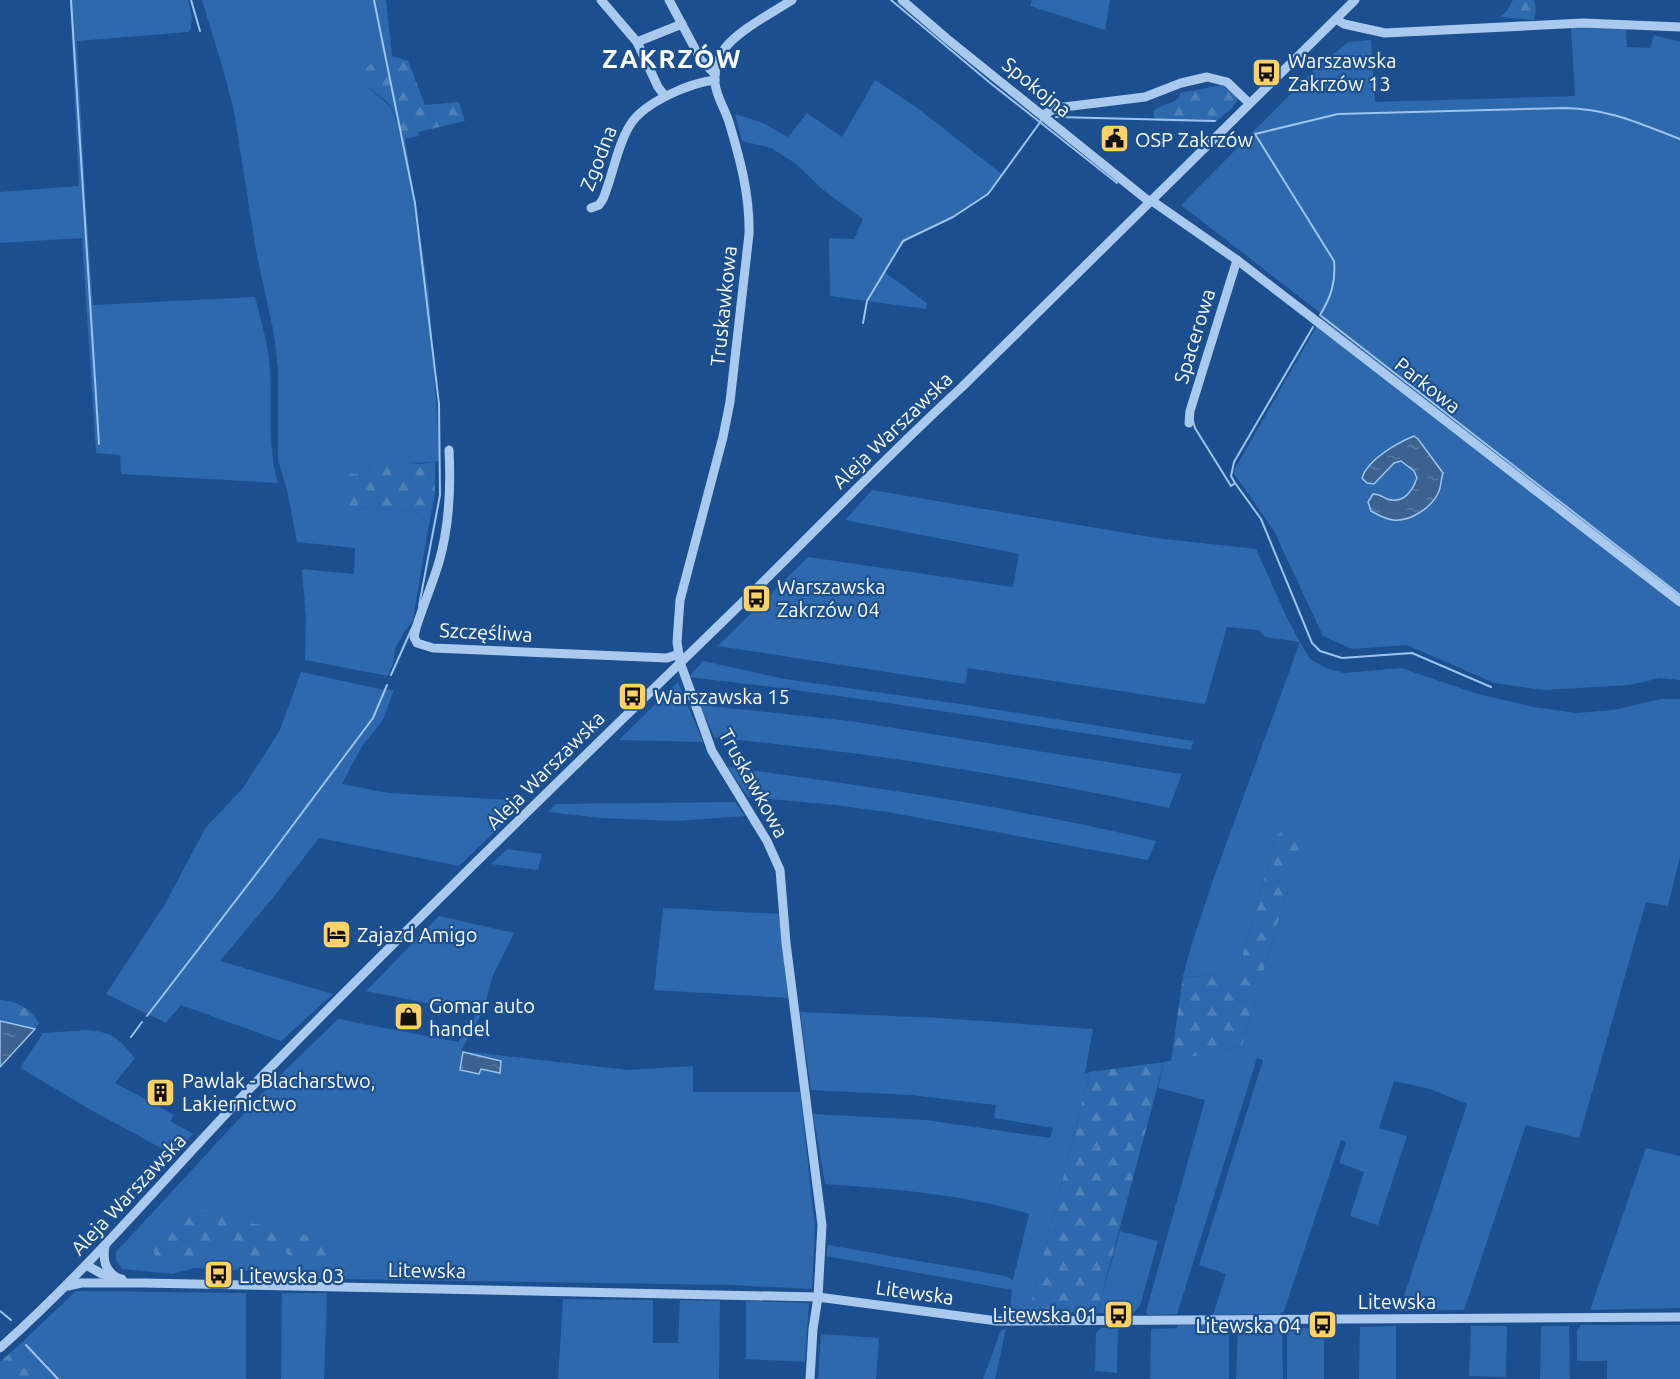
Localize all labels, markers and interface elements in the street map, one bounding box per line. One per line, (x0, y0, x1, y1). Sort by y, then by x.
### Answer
district label: ZAKRZÓW (602, 43, 742, 73)
place label: Warszawska Zakrzów 13 (1288, 49, 1397, 95)
street label: Spokojna (998, 52, 1076, 122)
bus stop icon: Warszawska Zakrzów 13 (1251, 56, 1283, 88)
street label: Zgodna (575, 122, 621, 194)
public building icon: OSP Zakrzów (1098, 123, 1130, 155)
place label: OSP Zakrzów (1135, 128, 1254, 151)
street label: Truskawkowa (705, 245, 741, 367)
street label: Spacerowa (1169, 286, 1219, 386)
street label: Parkowa (1391, 352, 1465, 418)
street label: Aleja Warszawska (827, 367, 957, 493)
place label: Warszawska Zakrzów 04 (777, 575, 886, 621)
bus stop icon: Warszawska Zakrzów 04 (740, 582, 772, 614)
street label: Szczęśliwa (439, 618, 533, 646)
bus stop icon: Warszawska 15 (617, 680, 649, 712)
place label: Warszawska 15 (654, 685, 790, 708)
street label: Aleja Warszawska (481, 706, 609, 834)
street label: Truskawkowa (715, 724, 793, 842)
hotel icon: Zajazd Amigo (320, 918, 352, 950)
place label: Zajazd Amigo (357, 923, 477, 946)
place label: Gomar auto handel (429, 994, 535, 1040)
shop icon: Gomar auto handel (392, 1000, 424, 1032)
place label: Pawlak - Blacharstwo, Lakiernictwo (182, 1069, 376, 1115)
building icon: Pawlak - Blacharstwo, Lakiernictwo (145, 1076, 177, 1108)
street label: Aleja Warszawska (66, 1129, 190, 1259)
street label: Litewska (388, 1258, 466, 1282)
bus stop icon: Litewska 03 (202, 1259, 234, 1291)
place label: Litewska 03 (239, 1264, 345, 1287)
street label: Litewska (875, 1275, 955, 1309)
street label: Litewska (1358, 1290, 1436, 1313)
bus stop icon: Litewska 01 (1103, 1298, 1135, 1330)
place label: Litewska 01 (992, 1303, 1098, 1326)
bus stop icon: Litewska 04 (1306, 1309, 1338, 1341)
place label: Litewska 04 (1195, 1314, 1301, 1337)

